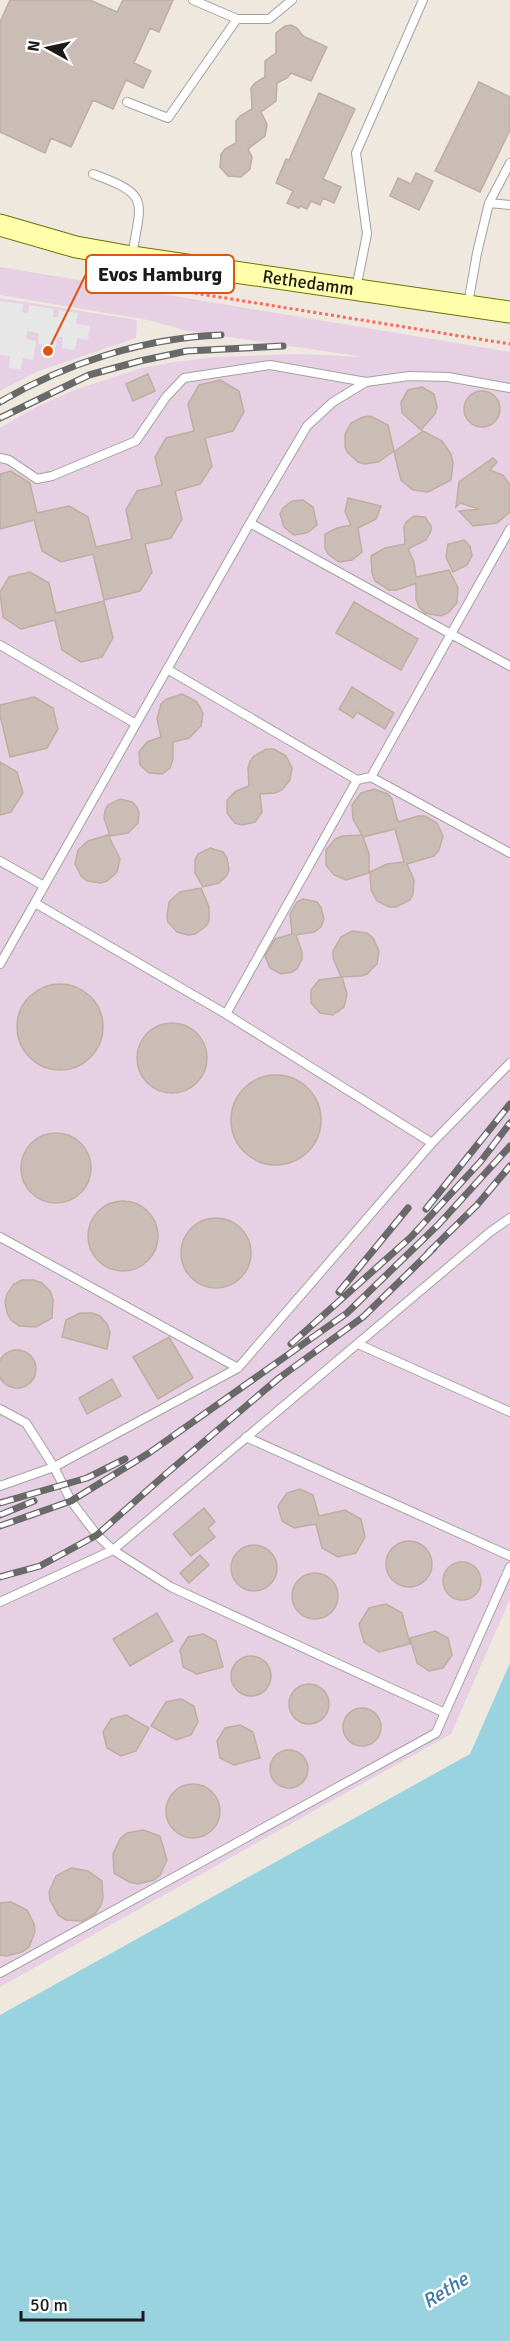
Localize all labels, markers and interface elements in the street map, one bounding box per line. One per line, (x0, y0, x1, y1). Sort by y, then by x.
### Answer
north arrow (18, 18, 78, 78)
text: N (23, 39, 45, 53)
callout: Evos Hamburg (86, 255, 234, 293)
text: Evos Hamburg (98, 262, 223, 287)
street label: Rethedamm (261, 265, 355, 300)
water label: Rethe (418, 2266, 474, 2314)
scale bar (21, 2284, 142, 2322)
text: 50 m (30, 2294, 68, 2316)

